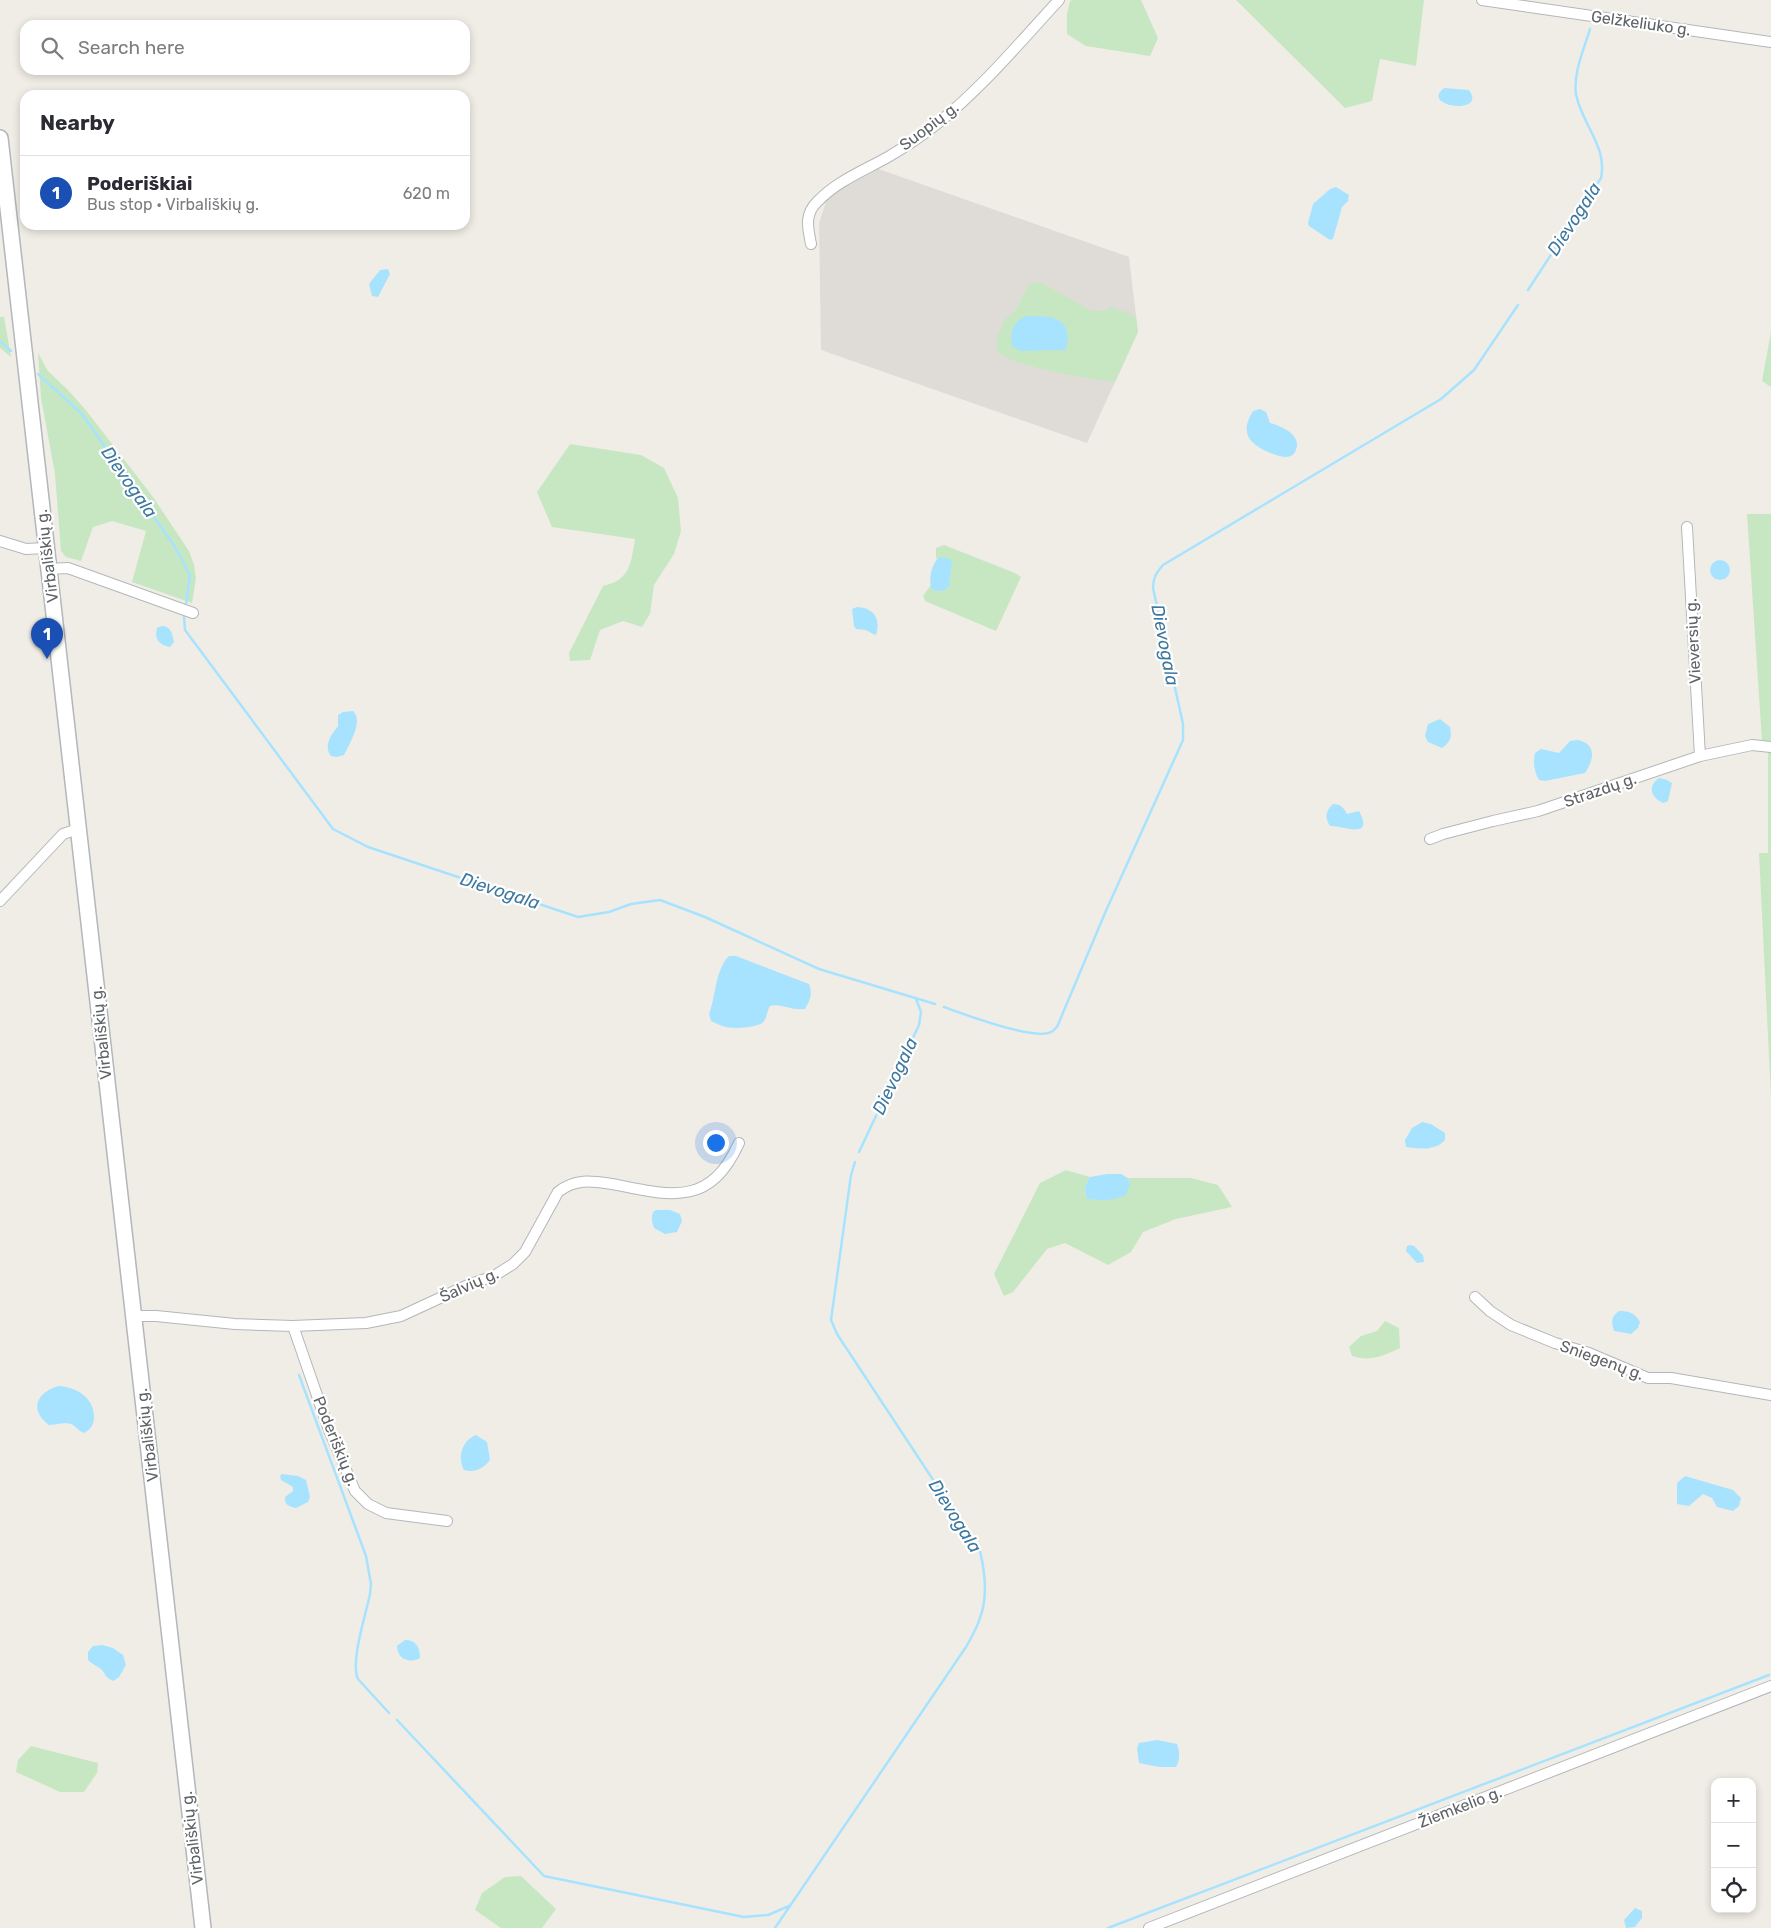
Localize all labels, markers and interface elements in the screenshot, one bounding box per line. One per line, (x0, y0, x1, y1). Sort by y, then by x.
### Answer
street label: Gelžkeliuko g. (1590, 7, 1692, 39)
search box (20, 20, 470, 75)
icon: search (38, 34, 66, 62)
text: Search here (78, 36, 185, 59)
street label: Suopių g. (896, 98, 962, 154)
text: Nearby (40, 110, 115, 135)
text: Poderiškiai (87, 172, 192, 195)
water label: Dievogala (1542, 178, 1606, 260)
text: 1 (52, 184, 60, 203)
text: 620 m (403, 184, 450, 203)
text: Bus stop · Virbališkių g. (87, 195, 259, 214)
water label: Dievogala (96, 442, 162, 522)
street label: Virbališkių g. (32, 508, 62, 604)
street label: Vieversių g. (1681, 598, 1705, 684)
water label: Dievogala (1146, 602, 1184, 688)
pin: 1 (31, 618, 63, 659)
street label: Strazdų g. (1561, 769, 1639, 811)
water label: Dievogala (457, 868, 543, 914)
street label: Virbališkių g. (87, 985, 115, 1081)
water label: Dievogala (868, 1034, 923, 1118)
your location (703, 1130, 729, 1156)
street label: Šalvių g. (436, 1263, 501, 1306)
street label: Sniegenų g. (1557, 1336, 1647, 1384)
street label: Virbališkių g. (132, 1387, 162, 1483)
street label: Poderiškių g. (309, 1393, 363, 1489)
water label: Dievogala (924, 1475, 986, 1557)
map controls (1711, 1778, 1756, 1913)
button: + (1711, 1778, 1756, 1823)
street label: Žiemkelio g. (1416, 1782, 1504, 1832)
street label: Virbališkių g. (177, 1790, 207, 1886)
button: − (1711, 1823, 1756, 1868)
button: locate (1711, 1868, 1756, 1913)

